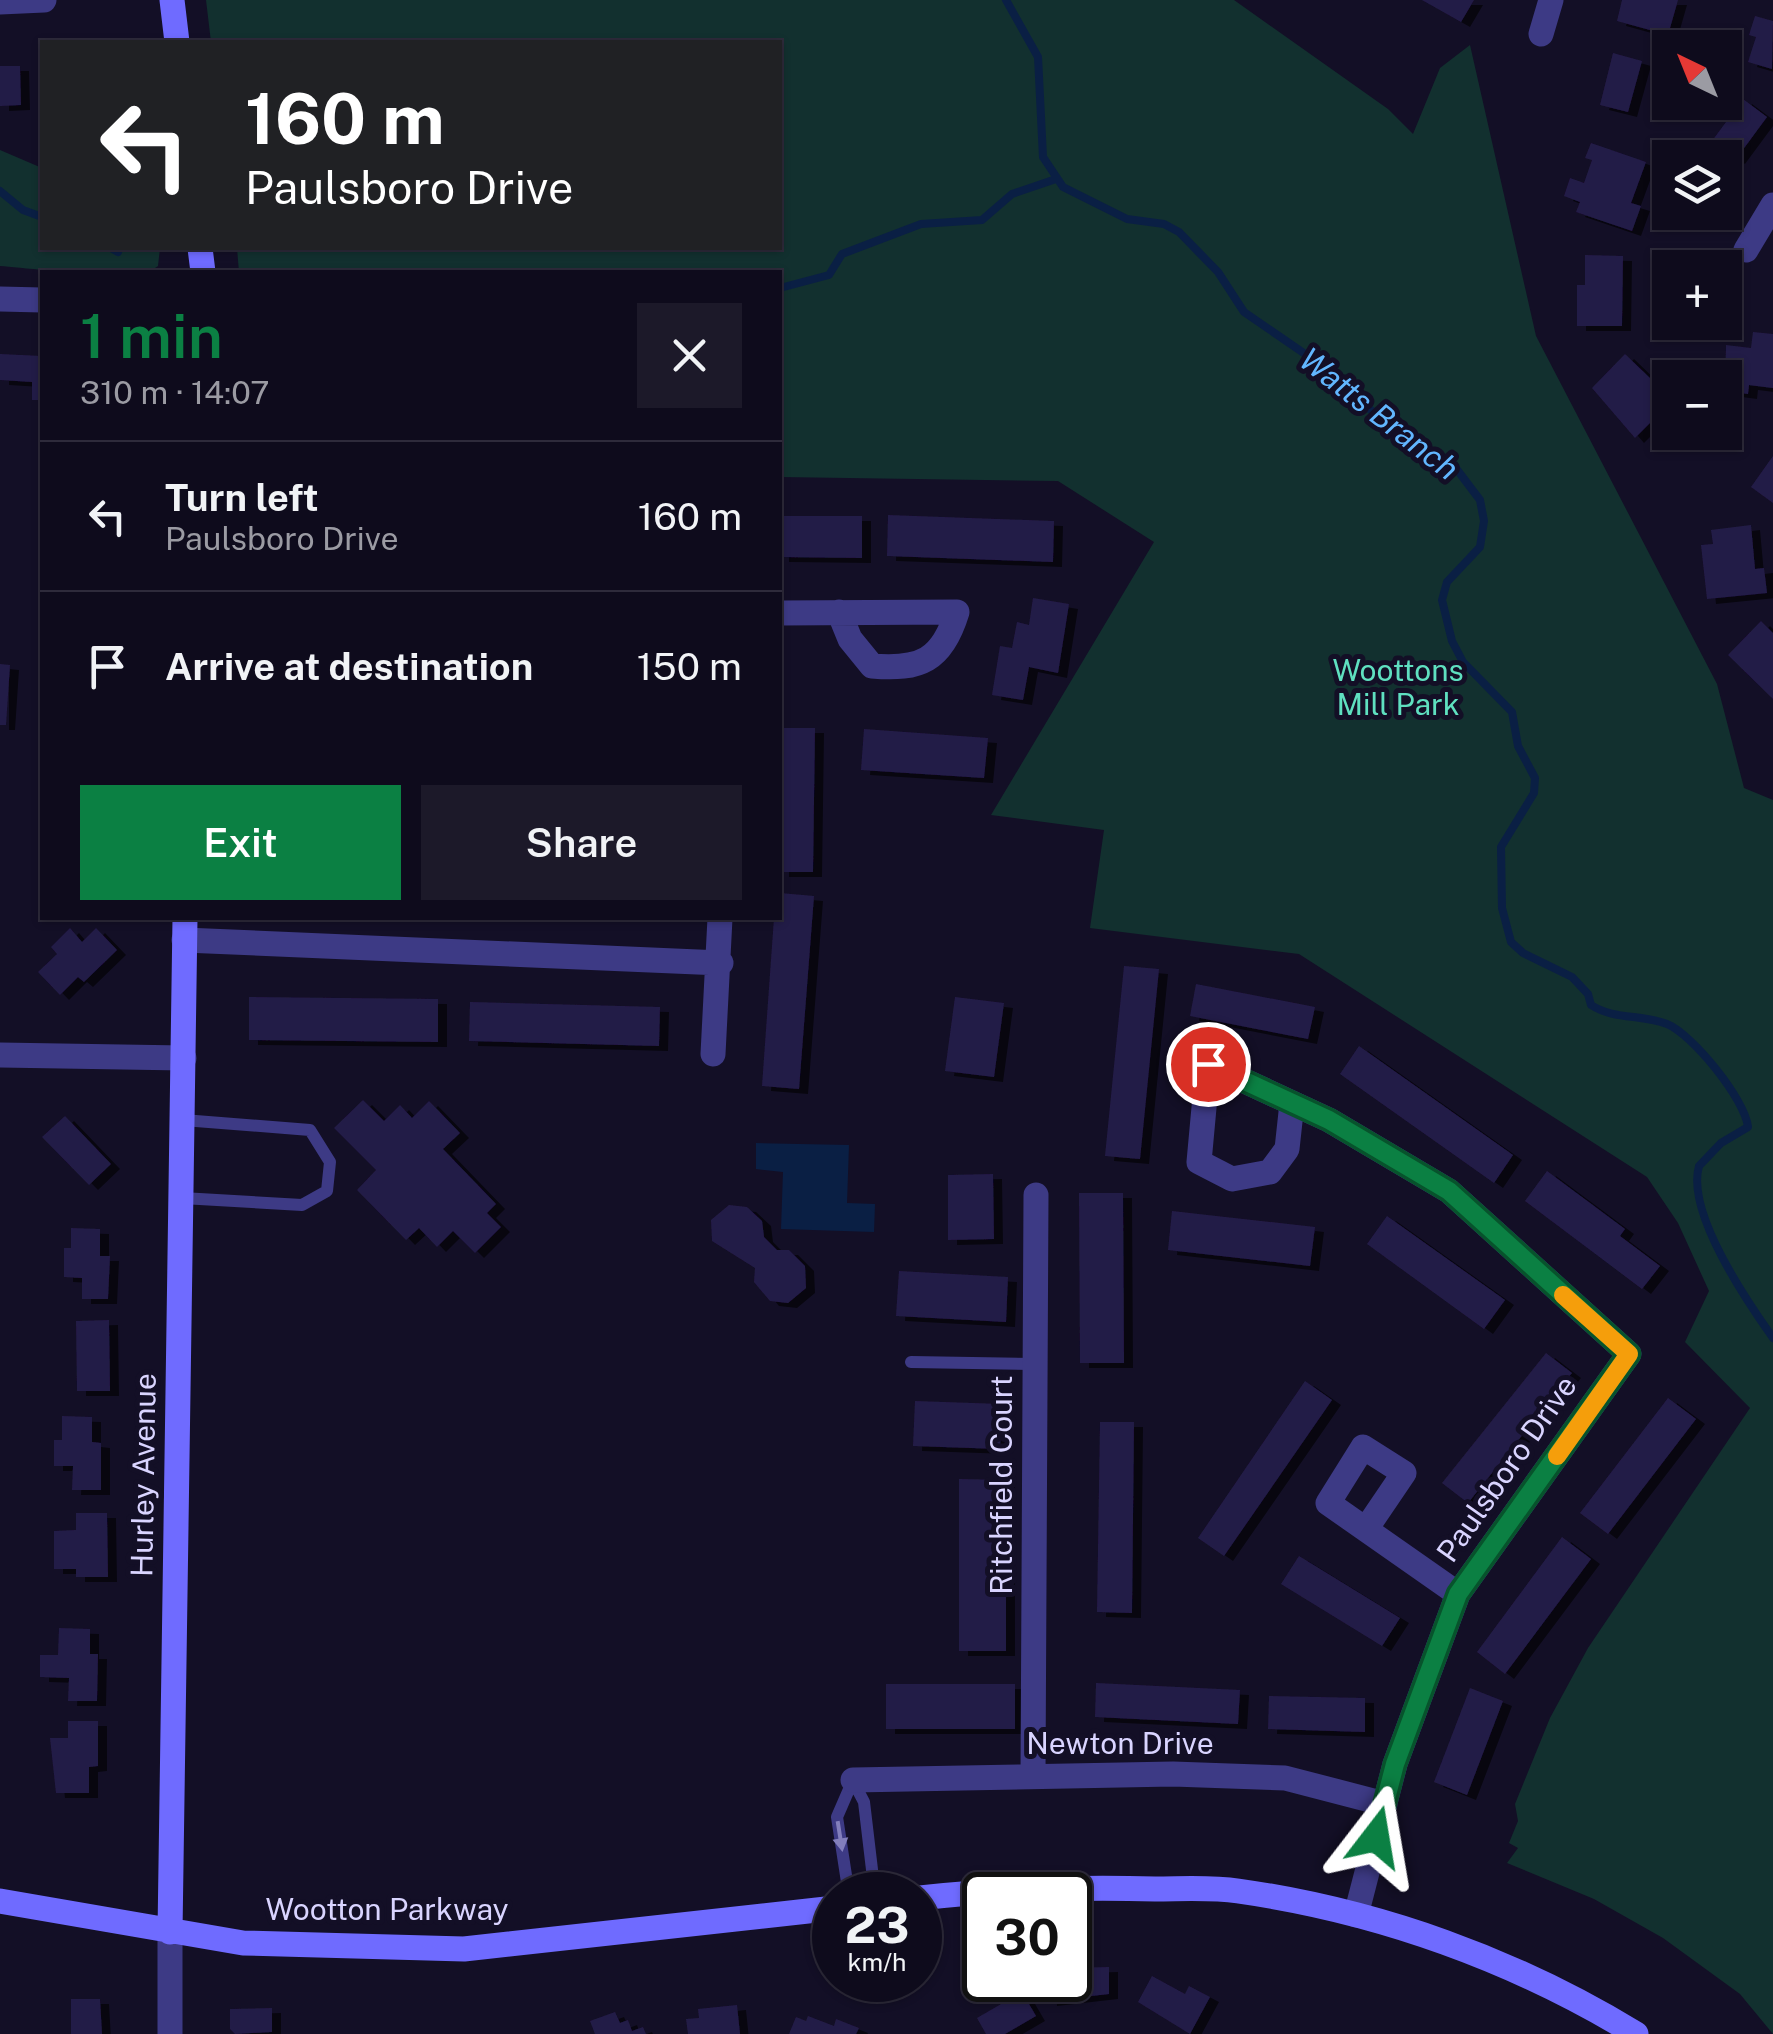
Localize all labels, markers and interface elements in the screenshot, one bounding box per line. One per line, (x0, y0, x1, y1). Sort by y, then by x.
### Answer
north arrow (1652, 30, 1742, 120)
map controls (1652, 30, 1742, 450)
text: 160 m (245, 77, 445, 160)
icon: left (80, 80, 210, 210)
button: layers (1652, 140, 1742, 230)
text: Paulsboro Drive (245, 161, 574, 214)
button: + (1652, 250, 1742, 340)
text: 1 min (80, 301, 223, 372)
button: close (637, 303, 742, 408)
water label: Watts Branch (1292, 340, 1466, 487)
button: − (1652, 360, 1742, 450)
text: 310 m · 14:07 (80, 374, 269, 411)
text: Turn left (165, 475, 319, 520)
icon: left (80, 489, 135, 544)
text: 160 m (638, 494, 742, 539)
text: Paulsboro Drive (165, 520, 399, 557)
icon: arrive (80, 639, 135, 694)
text: Arrive at destination (165, 644, 533, 689)
text: 150 m (637, 644, 742, 689)
park label: Woottons Mill Park (1332, 652, 1464, 722)
button: Exit (80, 785, 401, 900)
button: Share (421, 785, 742, 900)
pin (1166, 1022, 1251, 1107)
icon: arrive (1181, 1037, 1236, 1092)
street label: Paulsboro Drive (1429, 1368, 1584, 1568)
street label: Hurley Avenue (123, 1373, 163, 1577)
street label: Ritchfield Court (983, 1375, 1019, 1595)
street label: Newton Drive (1026, 1725, 1214, 1761)
position arrow (1324, 1785, 1428, 1889)
one-way arrow (833, 1821, 848, 1853)
speed limit sign: 30 (962, 1872, 1092, 2002)
street label: Wootton Parkway (265, 1891, 509, 1927)
text: 23 (844, 1895, 910, 1954)
text: km/h (848, 1947, 906, 1977)

